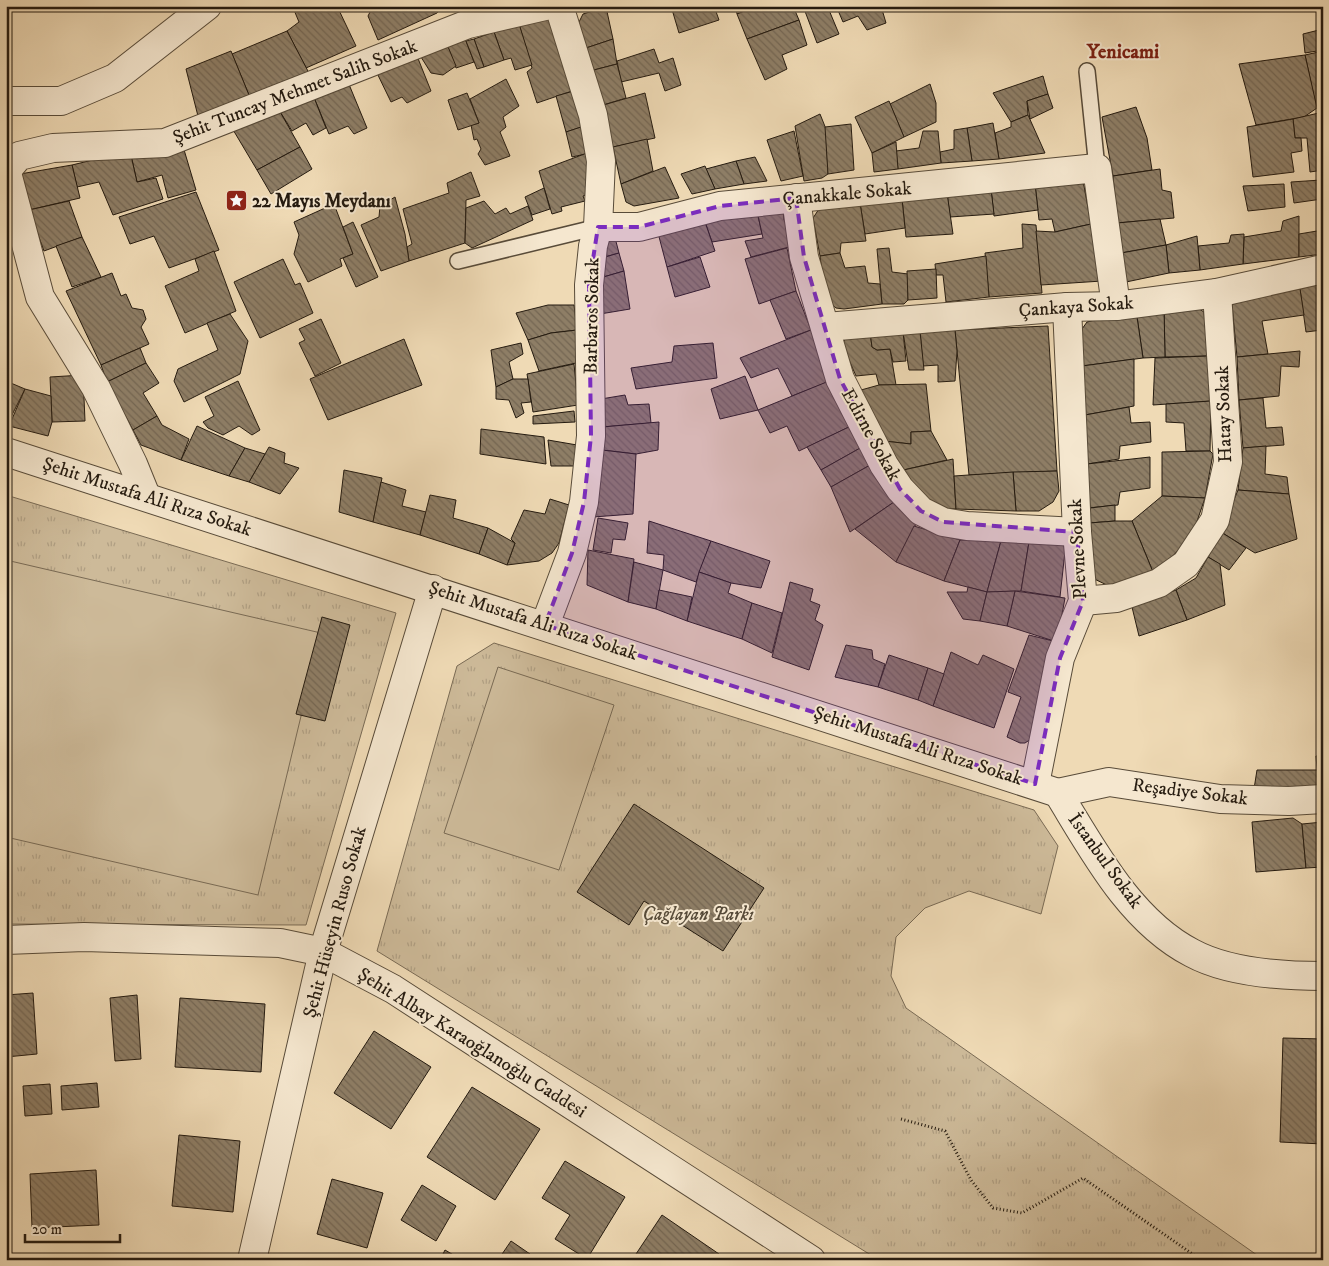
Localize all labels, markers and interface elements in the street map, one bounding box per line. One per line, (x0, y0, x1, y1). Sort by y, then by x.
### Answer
street label: Şehit Tuncay Mehmet Salih Sokak (170, 34, 421, 149)
district label: Yenicami (1086, 40, 1159, 65)
street label: Çanakkale Sokak (782, 177, 913, 211)
place icon: 22 Mayıs Meydanı (224, 189, 248, 213)
place label: 22 Mayıs Meydanı (252, 190, 391, 213)
street label: Barbaros Sokak (579, 257, 605, 375)
street label: Çankaya Sokak (1018, 291, 1135, 322)
street label: Hatay Sokak (1211, 364, 1237, 463)
street label: Edirne Sokak (836, 384, 906, 486)
street label: Şehit Mustafa Ali Rıza Sokak (40, 452, 255, 542)
street label: Plevne Sokak (1064, 498, 1092, 600)
street label: Şehit Mustafa Ali Rıza Sokak (426, 576, 641, 666)
street label: Şehit Mustafa Ali Rıza Sokak (811, 701, 1026, 791)
street label: Reşadiye Sokak (1131, 774, 1250, 811)
street label: İstanbul Sokak (1063, 808, 1148, 914)
street label: Şehit Hüseyin Ruso Sokak (298, 823, 372, 1020)
park label: Çağlayan Parkı (642, 903, 754, 926)
street label: Şehit Albay Karaoğlanoğlu Caddesi (353, 963, 591, 1123)
scale bar (25, 1211, 120, 1243)
text: 20 m (32, 1220, 62, 1239)

